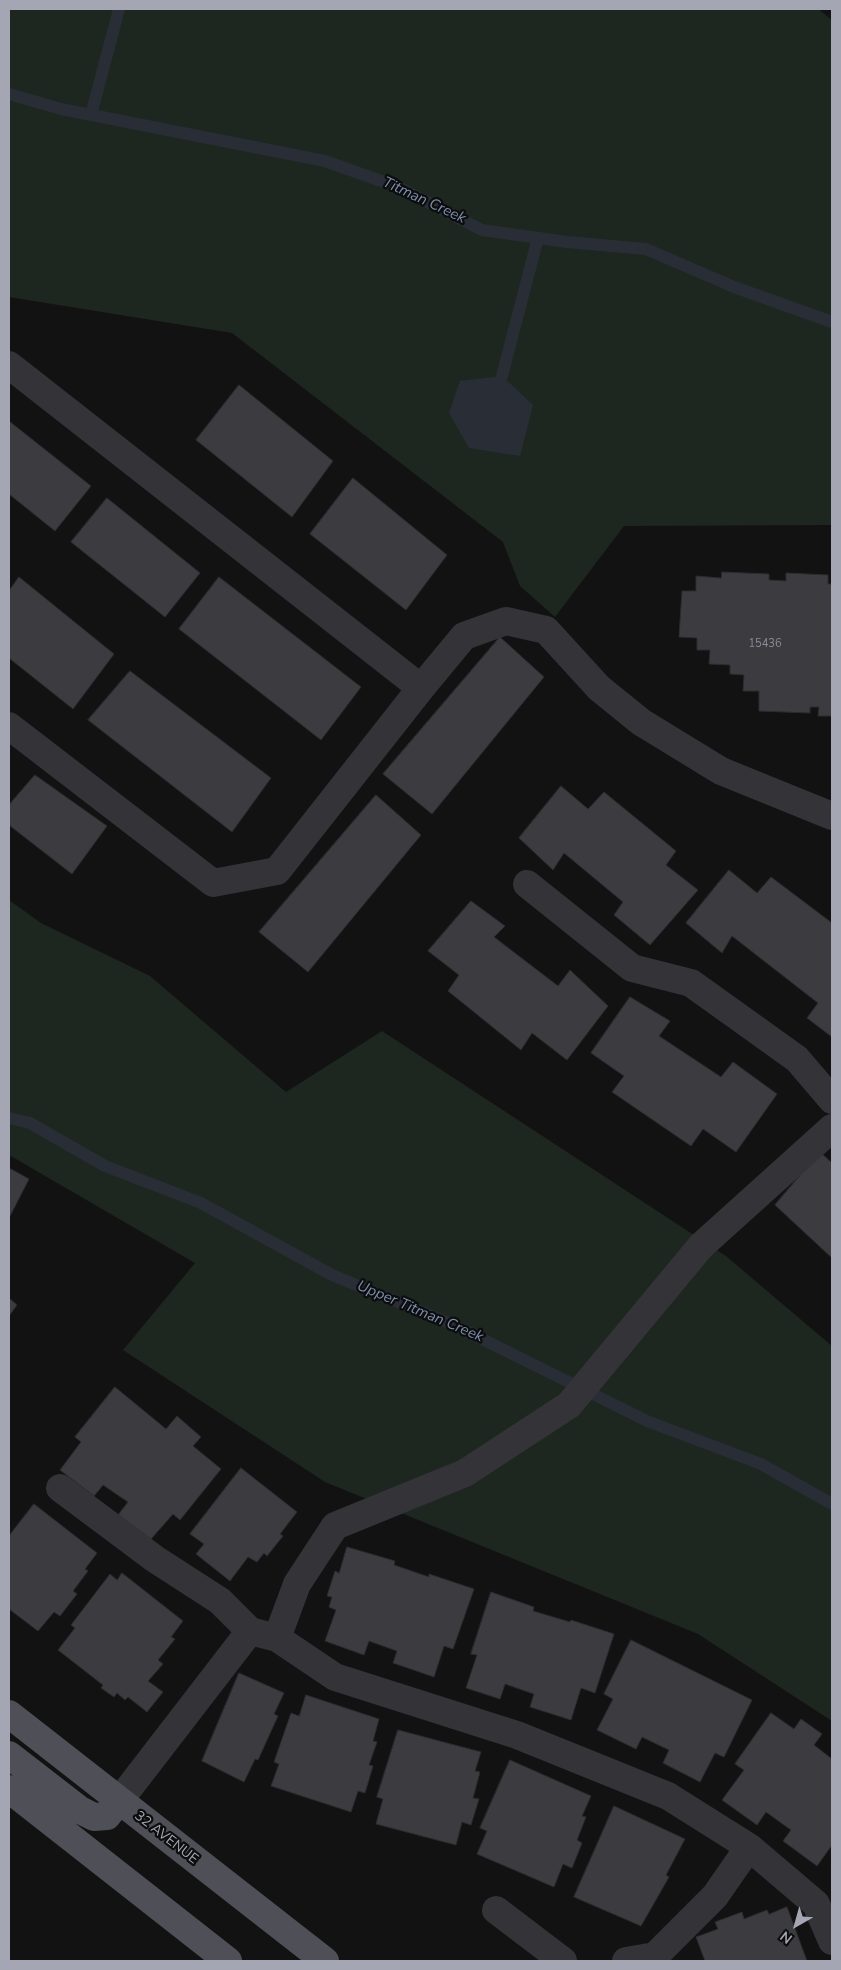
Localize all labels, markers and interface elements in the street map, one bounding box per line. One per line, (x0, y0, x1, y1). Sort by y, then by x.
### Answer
water label: Titman Creek (380, 174, 468, 228)
house number: 15436 (749, 637, 781, 651)
water label: Upper Titman Creek (354, 1277, 486, 1347)
street label: 32 AVENUE (131, 1808, 201, 1868)
north arrow (771, 1900, 821, 1950)
text: N (776, 1927, 796, 1948)

